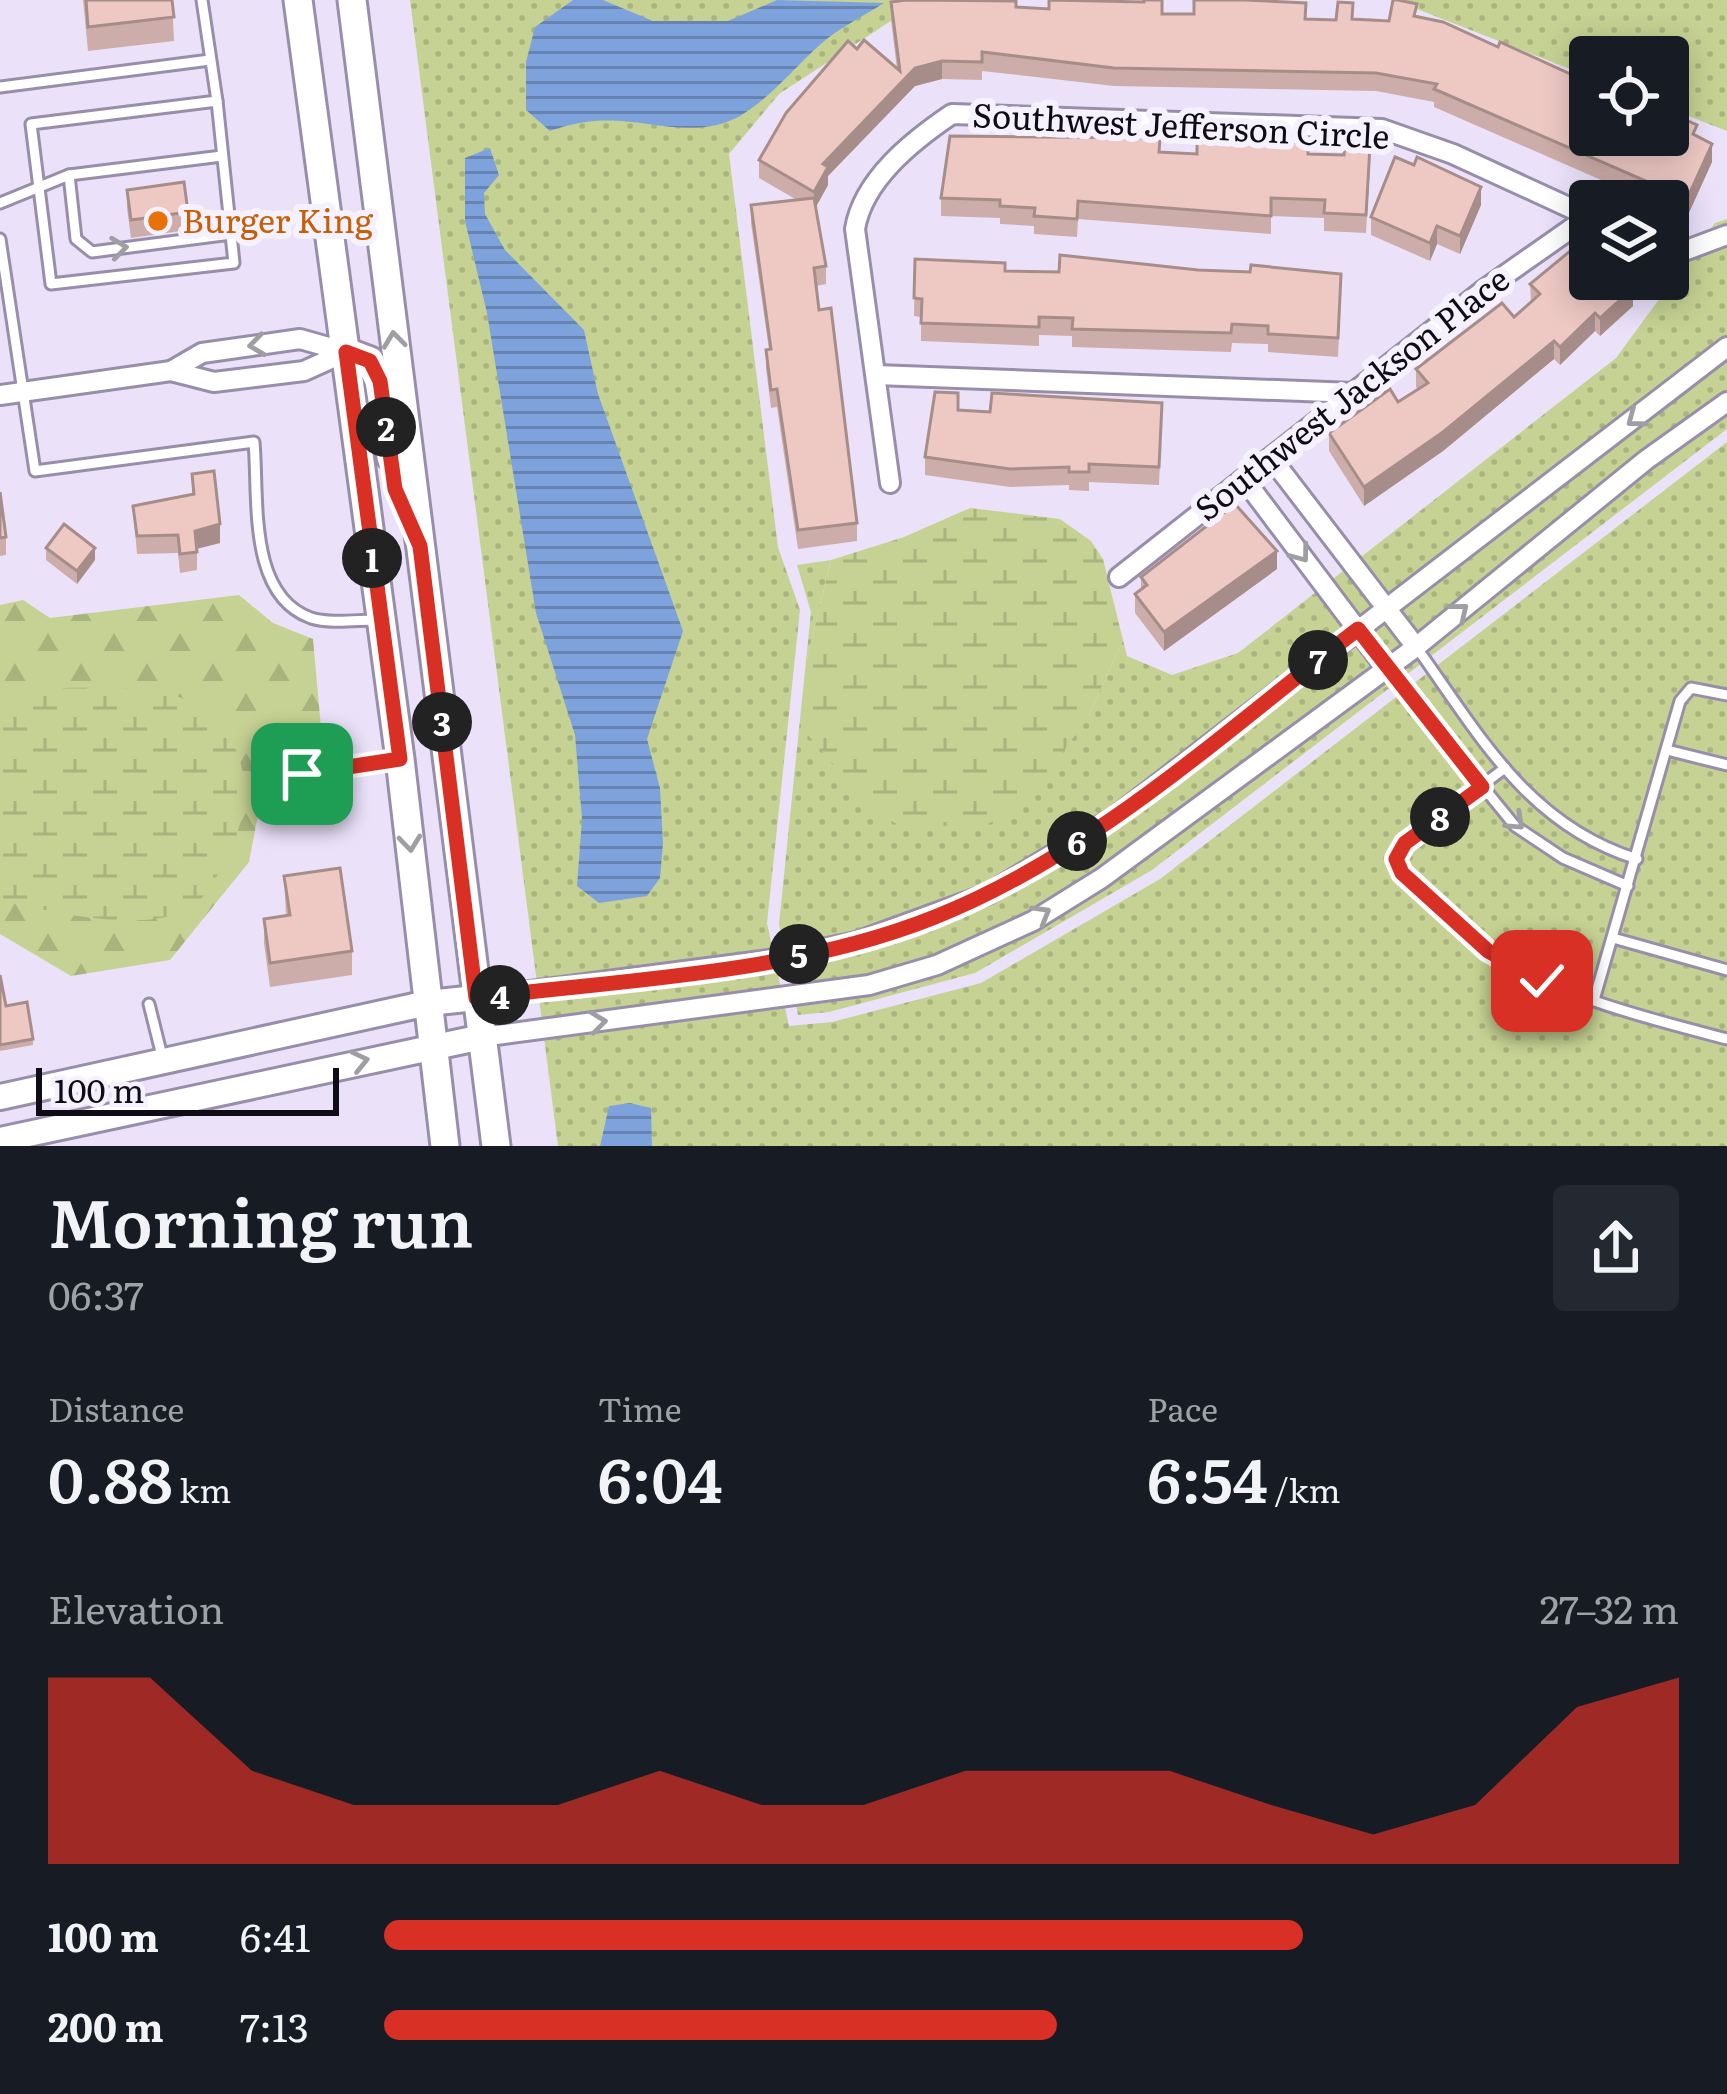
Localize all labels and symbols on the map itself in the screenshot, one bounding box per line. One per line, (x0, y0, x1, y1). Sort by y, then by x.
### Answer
street label: Southwest Jefferson Circle (971, 88, 1391, 159)
place label: Burger King (182, 194, 374, 243)
marker: Burger King (145, 208, 171, 234)
one-way arrow (110, 236, 129, 262)
street label: Southwest Jackson Place (1183, 254, 1518, 531)
one-way arrow (247, 331, 267, 357)
one-way arrow (382, 331, 408, 350)
pin: 2 (356, 397, 416, 457)
one-way arrow (1627, 405, 1649, 426)
pin: 1 (342, 528, 402, 588)
one-way arrow (1287, 540, 1308, 562)
one-way arrow (1446, 604, 1468, 626)
pin: 7 (1288, 630, 1348, 690)
pin: 3 (412, 692, 472, 752)
pin (251, 723, 353, 825)
pin: 8 (1410, 787, 1470, 847)
one-way arrow (1502, 808, 1523, 829)
pin: 6 (1047, 811, 1107, 871)
one-way arrow (397, 834, 422, 853)
one-way arrow (1030, 906, 1051, 929)
pin: 5 (769, 924, 829, 984)
pin (1491, 930, 1593, 1032)
pin: 4 (470, 965, 530, 1025)
one-way arrow (588, 1009, 608, 1035)
one-way arrow (350, 1050, 370, 1075)
scale bar (36, 1062, 339, 1115)

